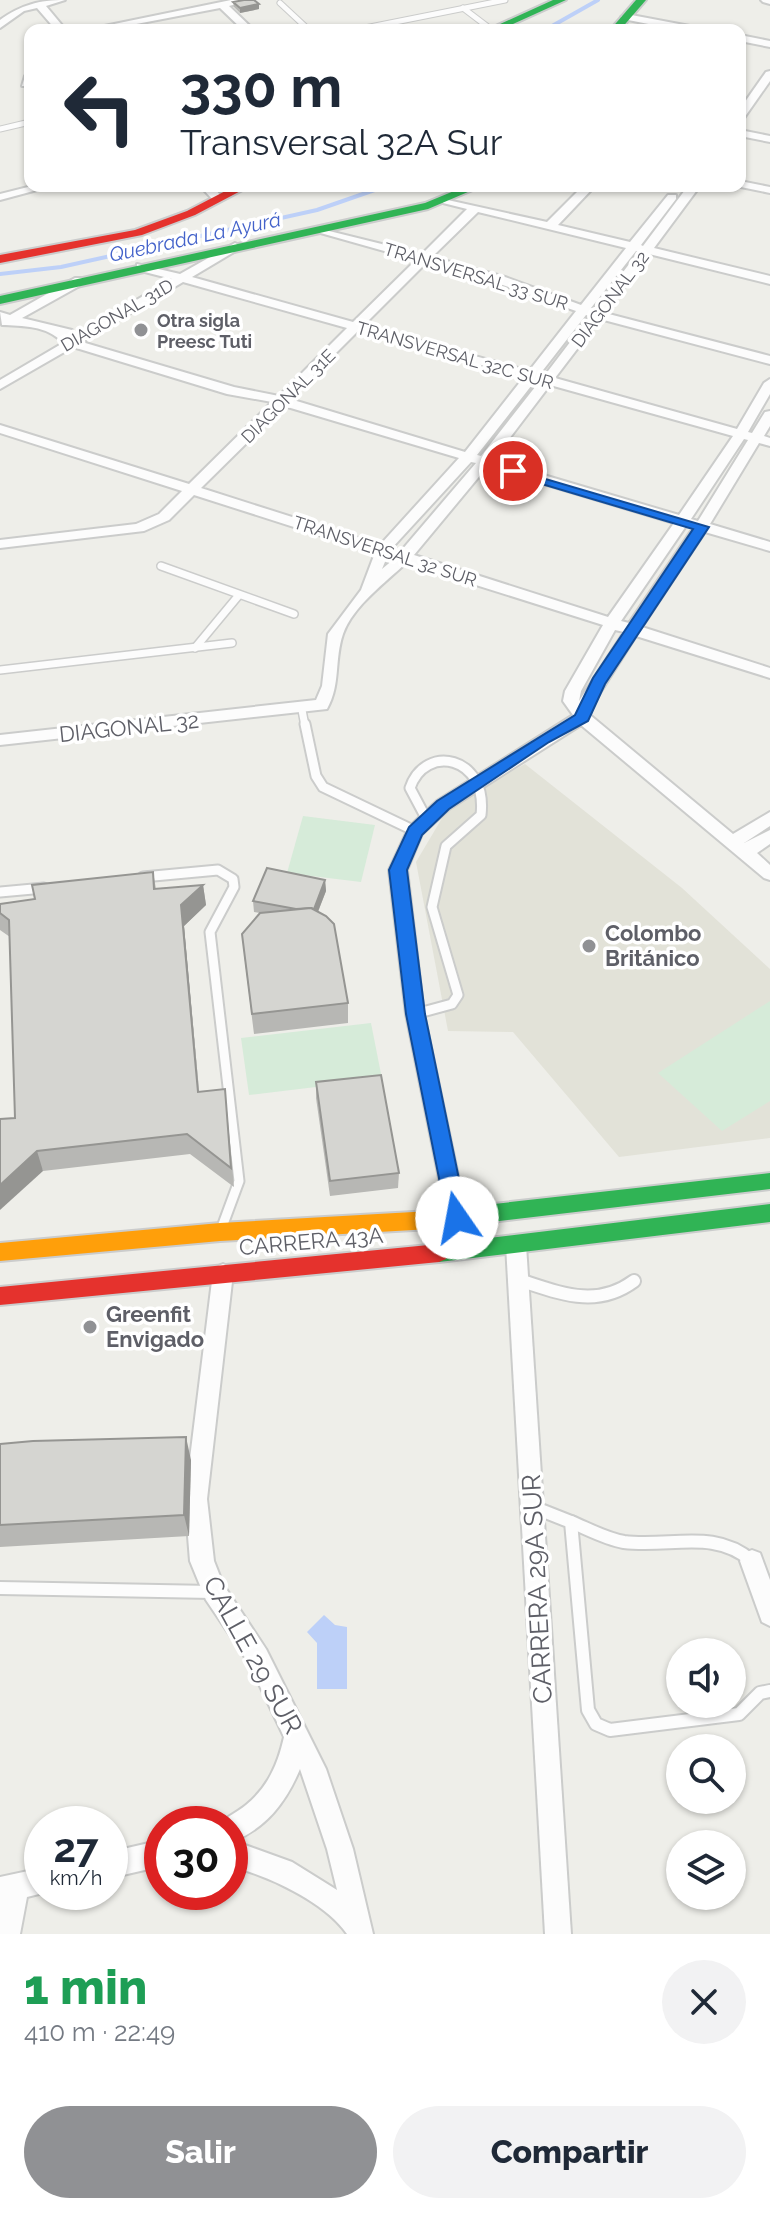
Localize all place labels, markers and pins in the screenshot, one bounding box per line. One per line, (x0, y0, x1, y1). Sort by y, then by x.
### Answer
place label: Otra sigla Preesc Tuti (157, 310, 252, 352)
marker: Otra sigla Preesc Tuti (132, 321, 150, 339)
pin (479, 437, 547, 505)
place label: Colombo Británico (605, 920, 701, 971)
marker: Colombo Británico (580, 937, 598, 955)
place label: Greenfit Envigado (106, 1301, 204, 1352)
marker: Greenfit Envigado (81, 1318, 99, 1336)

